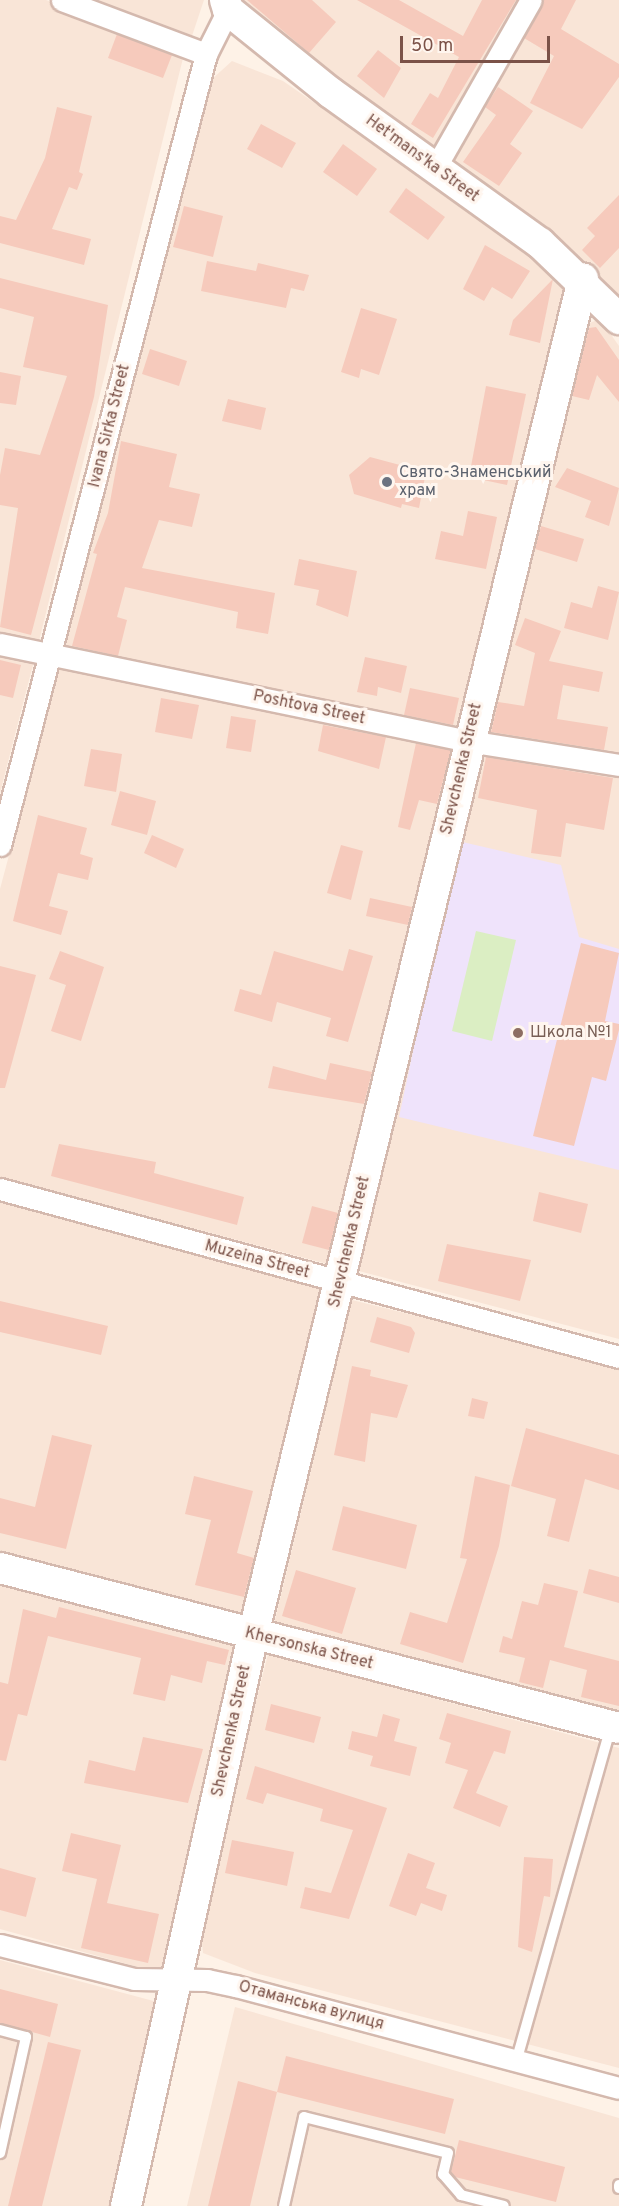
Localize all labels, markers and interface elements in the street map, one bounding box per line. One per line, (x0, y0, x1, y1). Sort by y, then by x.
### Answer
scale bar (403, 24, 553, 62)
text: 50 m (411, 35, 453, 58)
street label: Het'mans'ka Street (361, 111, 483, 207)
street label: Ivana Sirka Street (85, 362, 135, 490)
place label: Свято-Знаменський храм (399, 463, 551, 501)
marker: Свято-Знаменський храм (380, 475, 394, 489)
street label: Poshtova Street (251, 687, 367, 729)
street label: Shevchenka Street (438, 701, 486, 837)
place label: Школа №1 (530, 1023, 611, 1043)
marker: Школа №1 (511, 1026, 525, 1040)
street label: Shevchenka Street (326, 1174, 374, 1310)
street label: Muzeina Street (202, 1237, 312, 1283)
street label: Khersonska Street (243, 1624, 375, 1674)
street label: Shevchenka Street (209, 1663, 255, 1799)
street label: Отаманська вулиця (236, 1977, 386, 2035)

